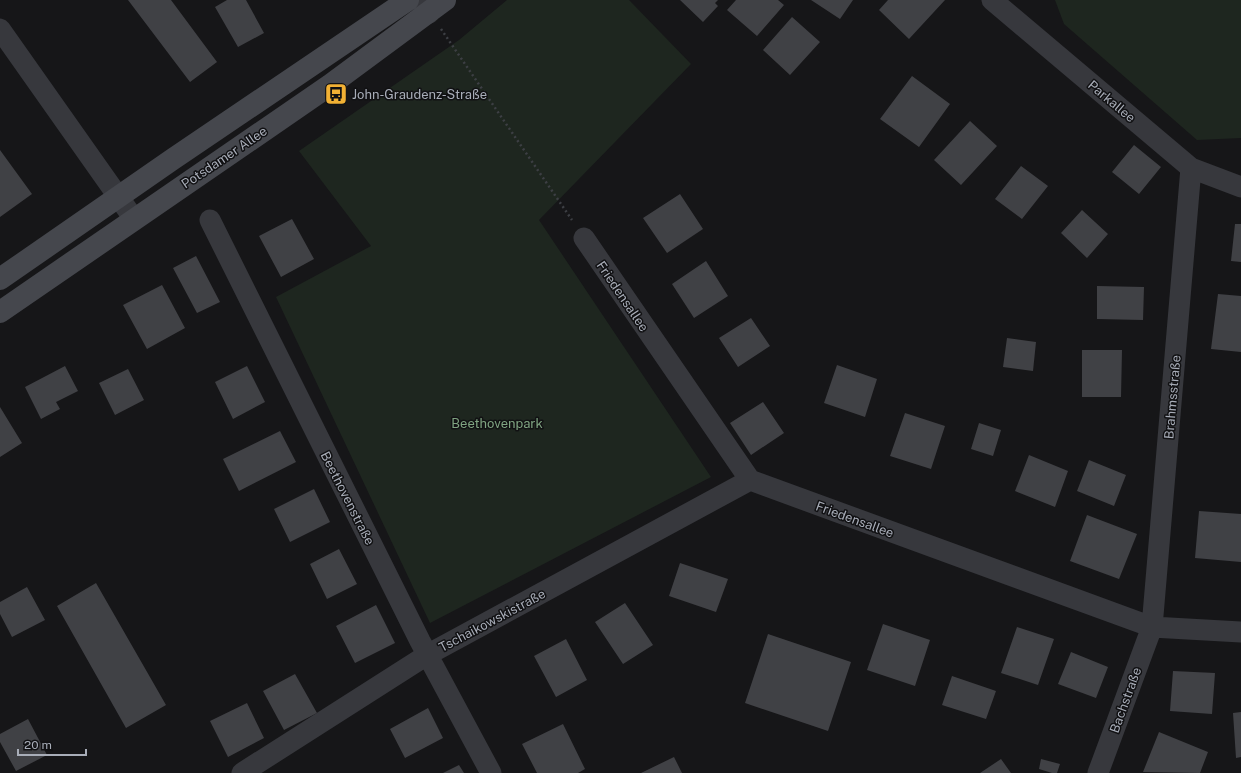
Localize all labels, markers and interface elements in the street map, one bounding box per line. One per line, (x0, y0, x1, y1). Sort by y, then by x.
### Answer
street label: Parkallee (1085, 77, 1138, 125)
bus stop icon: John-Graudenz-Straße (323, 81, 349, 107)
place label: John-Graudenz-Straße (352, 87, 487, 102)
street label: Potsdamer Allee (179, 123, 270, 192)
street label: Friedensallee (593, 258, 652, 334)
street label: Brahmsstraße (1161, 354, 1184, 440)
park label: Beethovenpark (451, 416, 543, 431)
street label: Beethovenstraße (318, 449, 378, 547)
street label: Friedensallee (814, 498, 896, 541)
street label: Tschaikowskistraße (436, 586, 548, 655)
street label: Bachstraße (1107, 665, 1144, 735)
scale bar (18, 731, 86, 757)
text: 20 m (24, 738, 52, 752)

